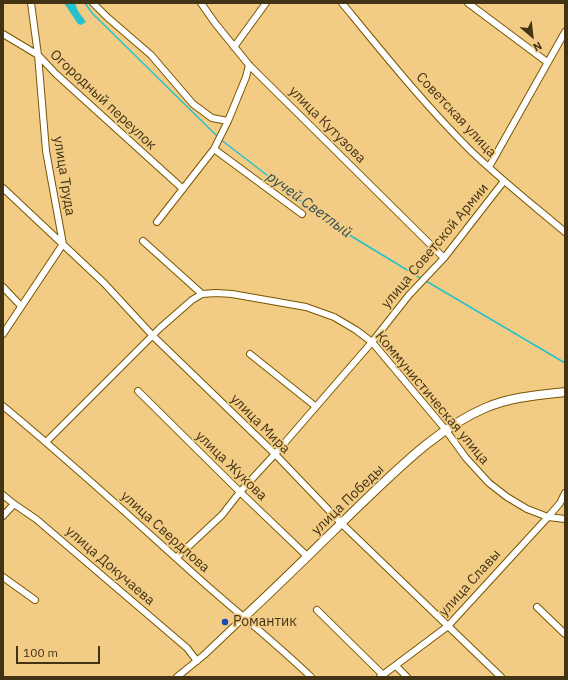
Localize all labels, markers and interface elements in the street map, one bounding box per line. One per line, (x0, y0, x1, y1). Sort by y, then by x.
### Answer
north arrow (512, 16, 552, 56)
text: N (531, 39, 544, 55)
street label: Огородный переулок (46, 46, 160, 154)
street label: Советская улица (412, 69, 500, 161)
street label: улица Кутузова (285, 83, 369, 167)
street label: улица Труда (49, 135, 79, 217)
water label: ручей Светлый (263, 168, 355, 242)
street label: улица Советской Армии (378, 180, 492, 312)
street label: Коммунистическая улица (371, 328, 493, 468)
street label: улица Мира (227, 391, 293, 457)
street label: улица Жукова (192, 428, 270, 504)
street label: улица Победы (308, 461, 388, 539)
street label: улица Свердлова (117, 488, 213, 576)
street label: улица Докучаева (62, 523, 158, 609)
street label: улица Славы (436, 546, 504, 620)
place label: Романтик (233, 614, 297, 630)
marker: Романтик (220, 617, 230, 627)
scale bar (18, 638, 102, 664)
text: 100 m (23, 645, 58, 660)

